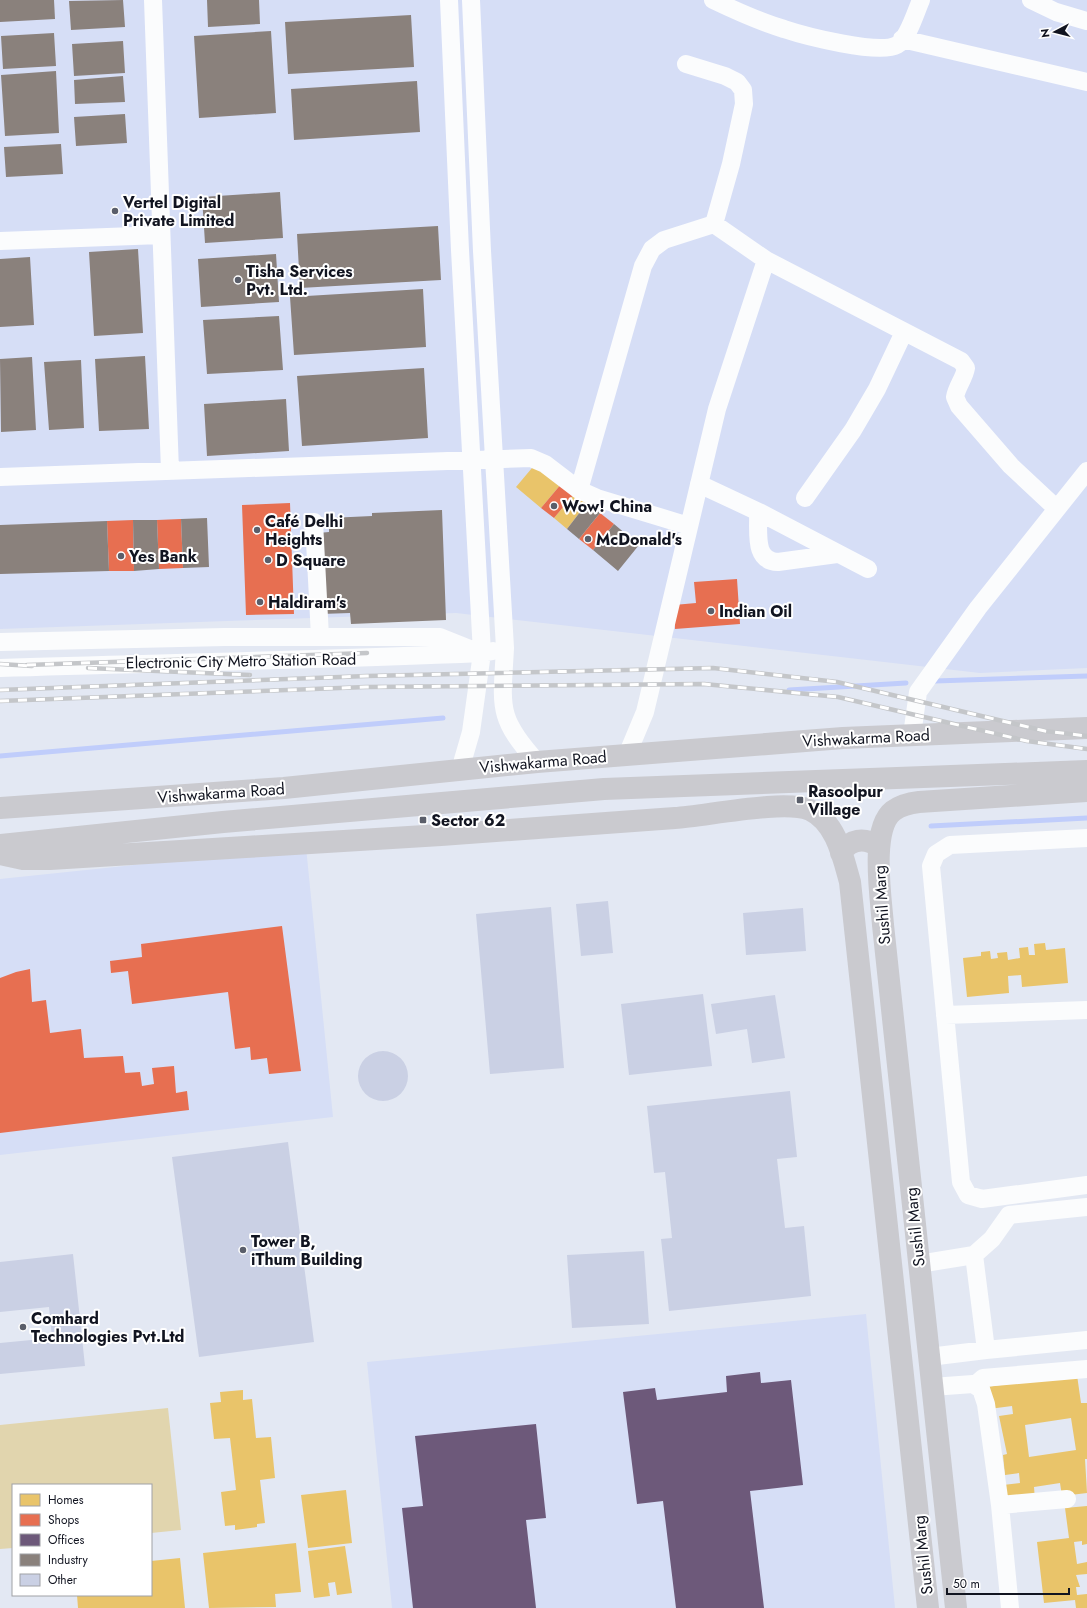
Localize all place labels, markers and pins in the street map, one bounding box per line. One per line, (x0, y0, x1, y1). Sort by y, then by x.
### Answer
place label: Vertel Digital Private Limited (122, 191, 234, 232)
marker: Vertel Digital Private Limited (110, 206, 120, 216)
place label: Tisha Services Pvt. Ltd. (246, 260, 353, 301)
marker: Tisha Services Pvt. Ltd. (233, 275, 243, 285)
place label: Wow! China (562, 495, 652, 518)
marker: Wow! China (549, 501, 559, 511)
place label: Café Delhi Heights (265, 510, 343, 551)
marker: Café Delhi Heights (252, 525, 262, 535)
place label: McDonald's (596, 528, 682, 551)
marker: McDonald's (583, 534, 593, 544)
place label: Yes Bank (128, 545, 198, 568)
place label: D Square (276, 549, 346, 572)
marker: Yes Bank (116, 551, 126, 561)
marker: D Square (263, 555, 273, 565)
place label: Haldiram's (268, 591, 346, 614)
marker: Haldiram's (255, 597, 265, 607)
place label: Indian Oil (719, 600, 792, 623)
marker: Indian Oil (706, 606, 716, 616)
place label: Rasoolpur Village (807, 780, 884, 821)
marker: Rasoolpur Village (795, 795, 805, 805)
place label: Sector 62 (431, 809, 505, 832)
marker: Sector 62 (418, 815, 428, 825)
place label: Tower B, iThum Building (251, 1230, 362, 1271)
marker: Tower B, iThum Building (238, 1245, 248, 1255)
place label: Comhard Technologies Pvt.Ltd (31, 1307, 184, 1348)
marker: Comhard Technologies Pvt.Ltd (18, 1322, 28, 1332)

